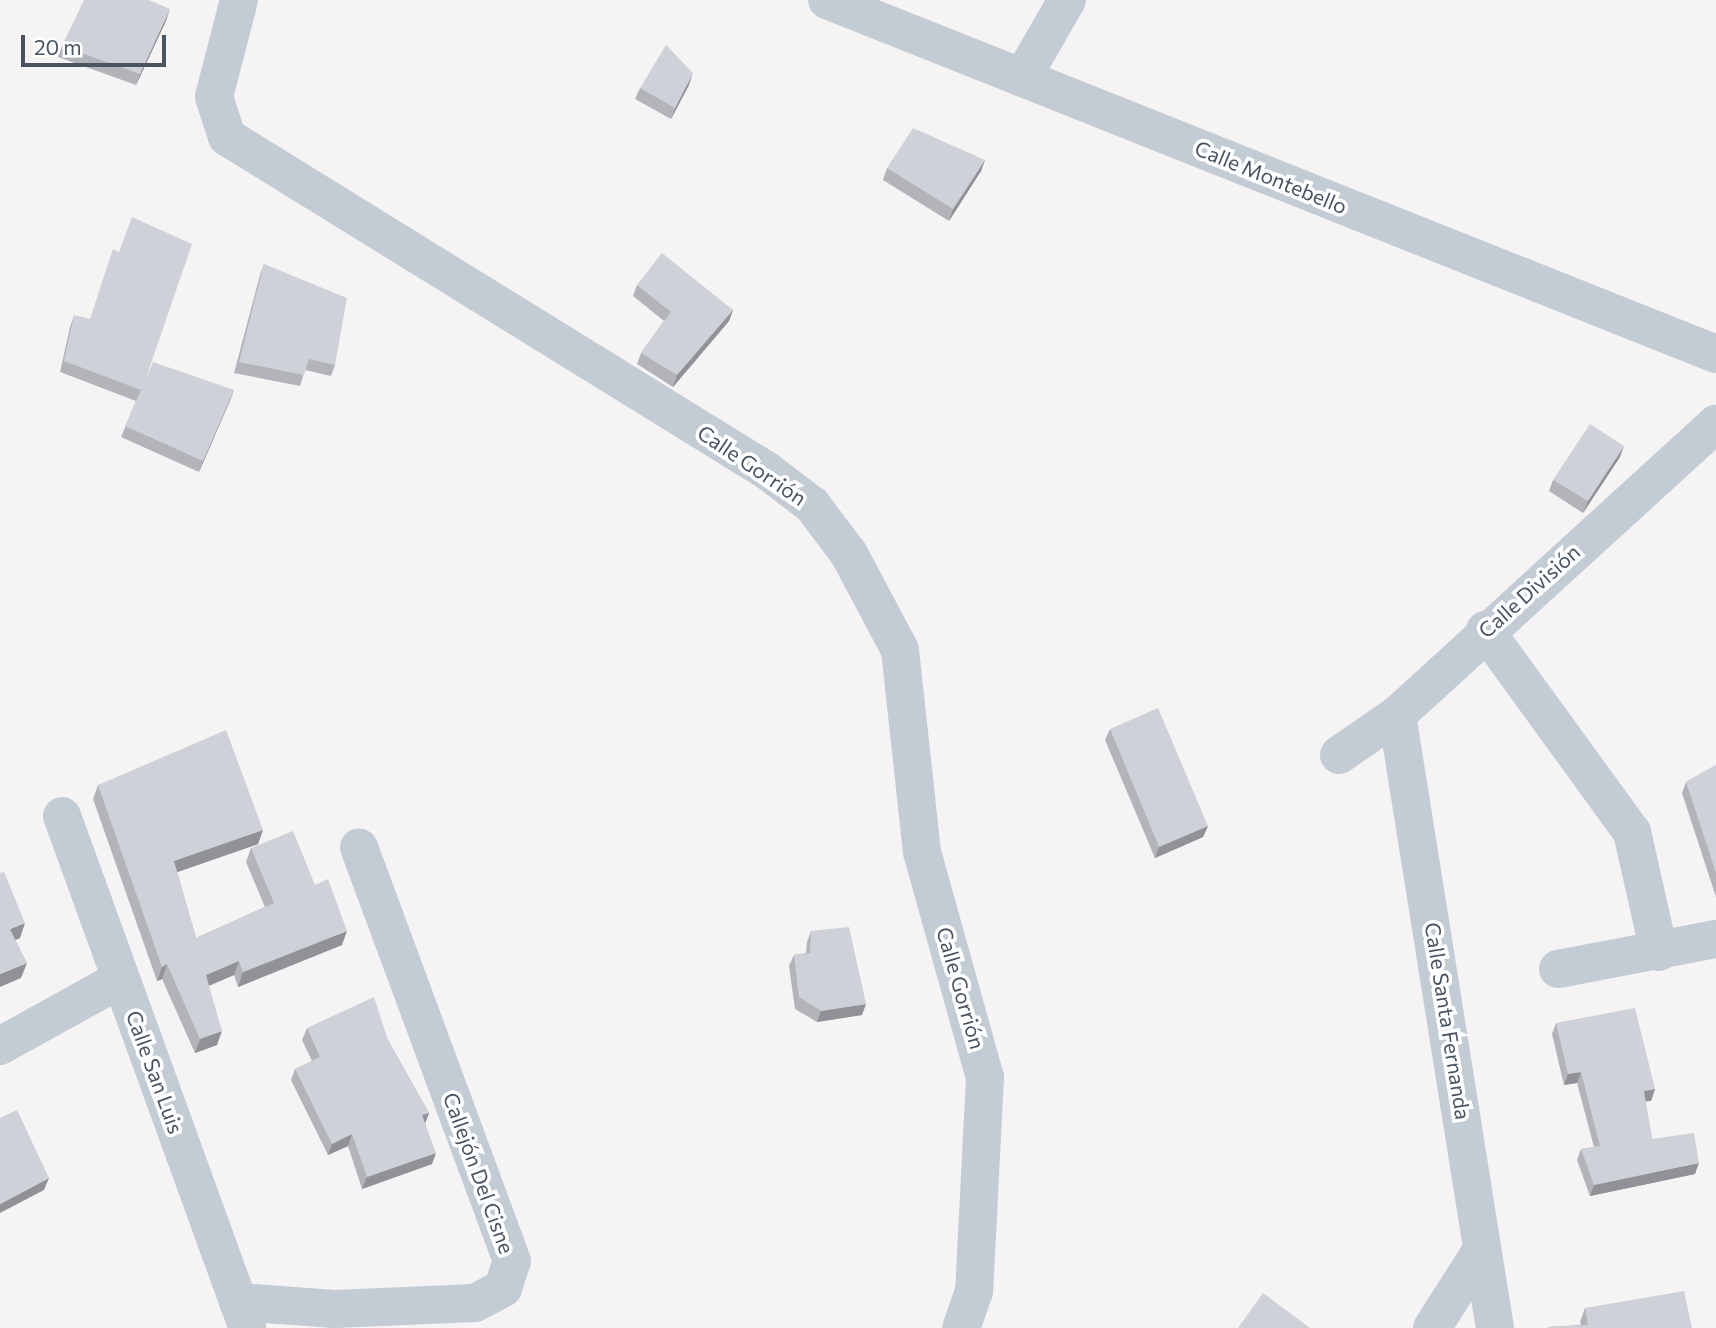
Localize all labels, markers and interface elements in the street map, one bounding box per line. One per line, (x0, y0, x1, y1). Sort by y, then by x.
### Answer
scale bar (24, 21, 170, 65)
text: 20 m (34, 34, 82, 59)
street label: Calle Montebello (1191, 135, 1351, 219)
street label: Calle Gorrión (693, 419, 811, 511)
street label: Calle División (1473, 539, 1585, 643)
street label: Calle Santa Fernanda (1420, 921, 1476, 1121)
street label: Calle Gorrión (932, 924, 990, 1052)
street label: Calle San Luis (121, 1007, 189, 1137)
street label: Callejón Del Cisne (438, 1089, 520, 1257)

